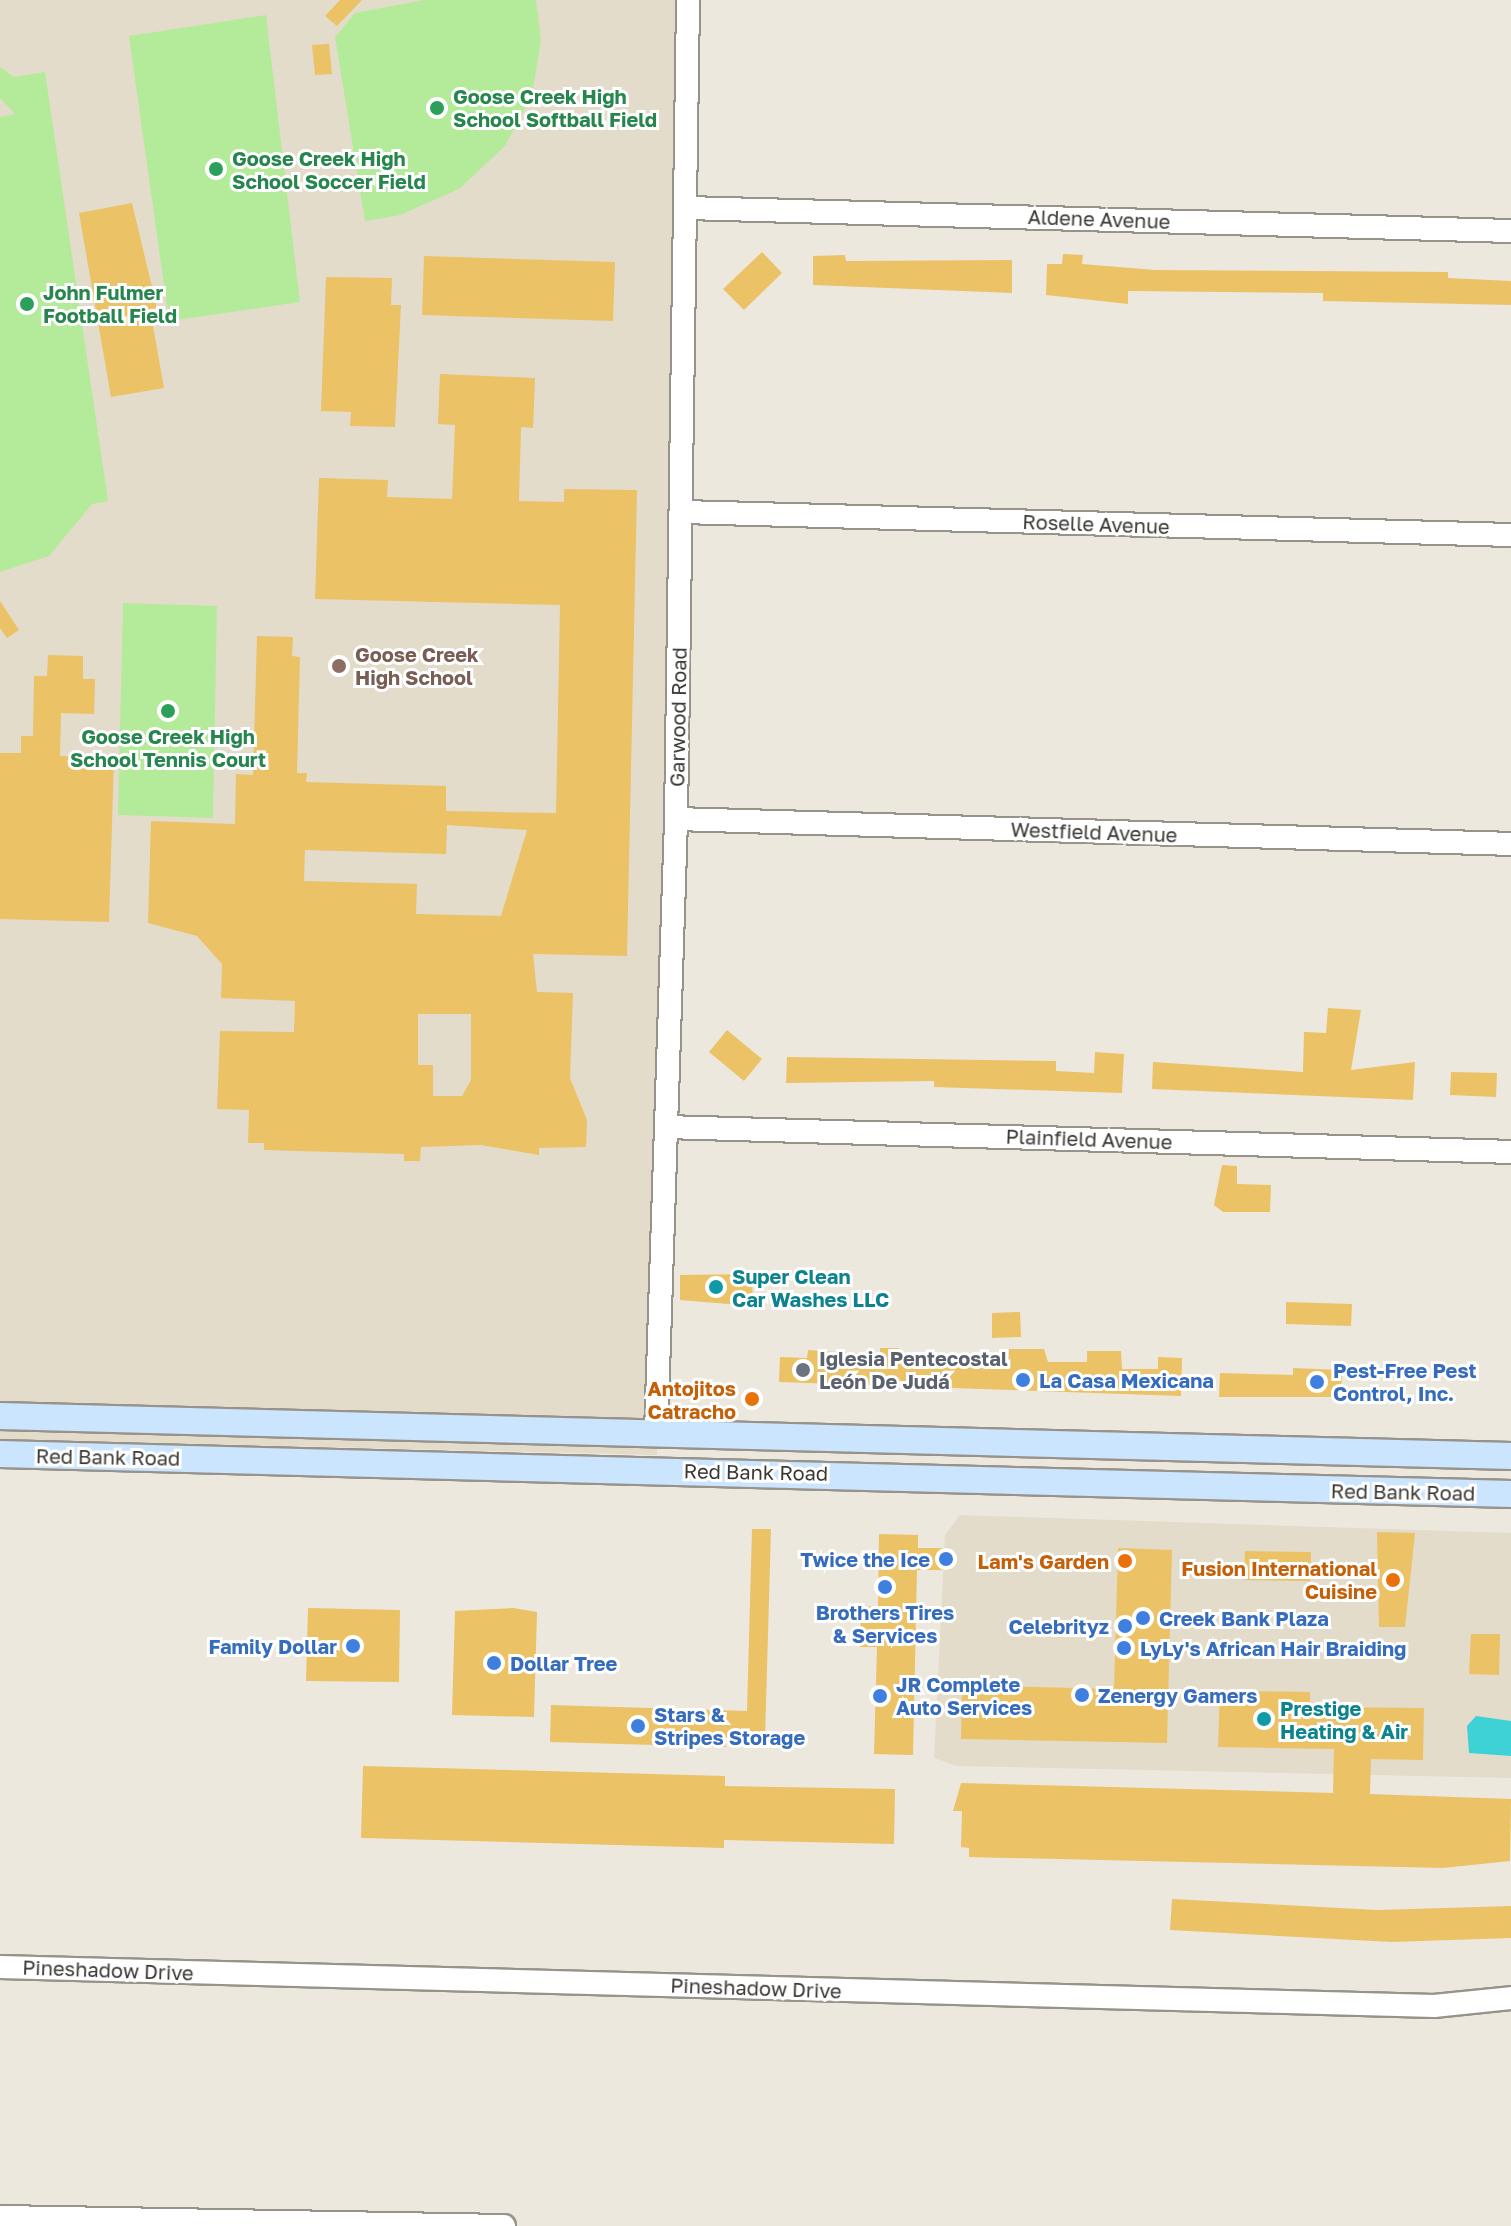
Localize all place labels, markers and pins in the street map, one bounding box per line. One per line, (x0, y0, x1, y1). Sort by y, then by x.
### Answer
place label: Goose Creek High School Softball Field (453, 84, 657, 131)
marker: Goose Creek High School Softball Field (428, 99, 446, 117)
place label: Goose Creek High School Soccer Field (232, 146, 426, 193)
marker: Goose Creek High School Soccer Field (207, 160, 225, 178)
place label: John Fulmer Football Field (43, 280, 177, 327)
marker: John Fulmer Football Field (18, 295, 36, 313)
place label: Goose Creek High School (355, 642, 479, 689)
marker: Goose Creek High School (330, 657, 348, 675)
marker: Goose Creek High School Tennis Court (159, 702, 177, 720)
place label: Goose Creek High School Tennis Court (70, 724, 266, 771)
place label: Super Clean Car Washes LLC (732, 1264, 889, 1311)
marker: Super Clean Car Washes LLC (707, 1278, 725, 1296)
place label: Iglesia Pentecostal León De Judá (819, 1346, 1008, 1393)
place label: Pest-Free Pest Control, Inc. (1333, 1358, 1477, 1405)
marker: Iglesia Pentecostal León De Judá (794, 1361, 812, 1379)
place label: La Casa Mexicana (1039, 1368, 1214, 1392)
marker: La Casa Mexicana (1014, 1371, 1032, 1389)
marker: Pest-Free Pest Control, Inc. (1308, 1373, 1326, 1391)
place label: Antojitos Catracho (647, 1376, 736, 1423)
marker: Antojitos Catracho (743, 1390, 761, 1408)
place label: Twice the Ice (800, 1547, 930, 1571)
place label: Lam's Garden (977, 1549, 1109, 1573)
marker: Twice the Ice (937, 1550, 955, 1568)
marker: Lam's Garden (1116, 1552, 1134, 1570)
place label: Fusion International Cuisine (1181, 1556, 1377, 1603)
marker: Fusion International Cuisine (1384, 1571, 1402, 1589)
marker: Brothers Tires & Services (876, 1578, 894, 1596)
place label: Brothers Tires & Services (816, 1600, 954, 1647)
place label: Creek Bank Plaza (1159, 1606, 1329, 1630)
marker: Creek Bank Plaza (1134, 1609, 1152, 1627)
place label: Celebrityz (1009, 1614, 1109, 1638)
marker: Celebrityz (1116, 1617, 1134, 1635)
place label: Family Dollar (209, 1634, 337, 1658)
place label: LyLy's African Hair Braiding (1140, 1636, 1406, 1660)
marker: Family Dollar (344, 1637, 362, 1655)
marker: LyLy's African Hair Braiding (1115, 1639, 1133, 1657)
place label: Dollar Tree (510, 1651, 617, 1675)
marker: Dollar Tree (485, 1654, 503, 1672)
place label: JR Complete Auto Services (896, 1672, 1032, 1719)
place label: Zenergy Gamers (1098, 1683, 1257, 1707)
marker: Zenergy Gamers (1073, 1686, 1091, 1704)
marker: JR Complete Auto Services (871, 1687, 889, 1705)
place label: Prestige Heating & Air (1280, 1696, 1408, 1743)
place label: Stars & Stripes Storage (654, 1702, 805, 1749)
marker: Prestige Heating & Air (1255, 1710, 1273, 1728)
marker: Stars & Stripes Storage (629, 1717, 647, 1735)

